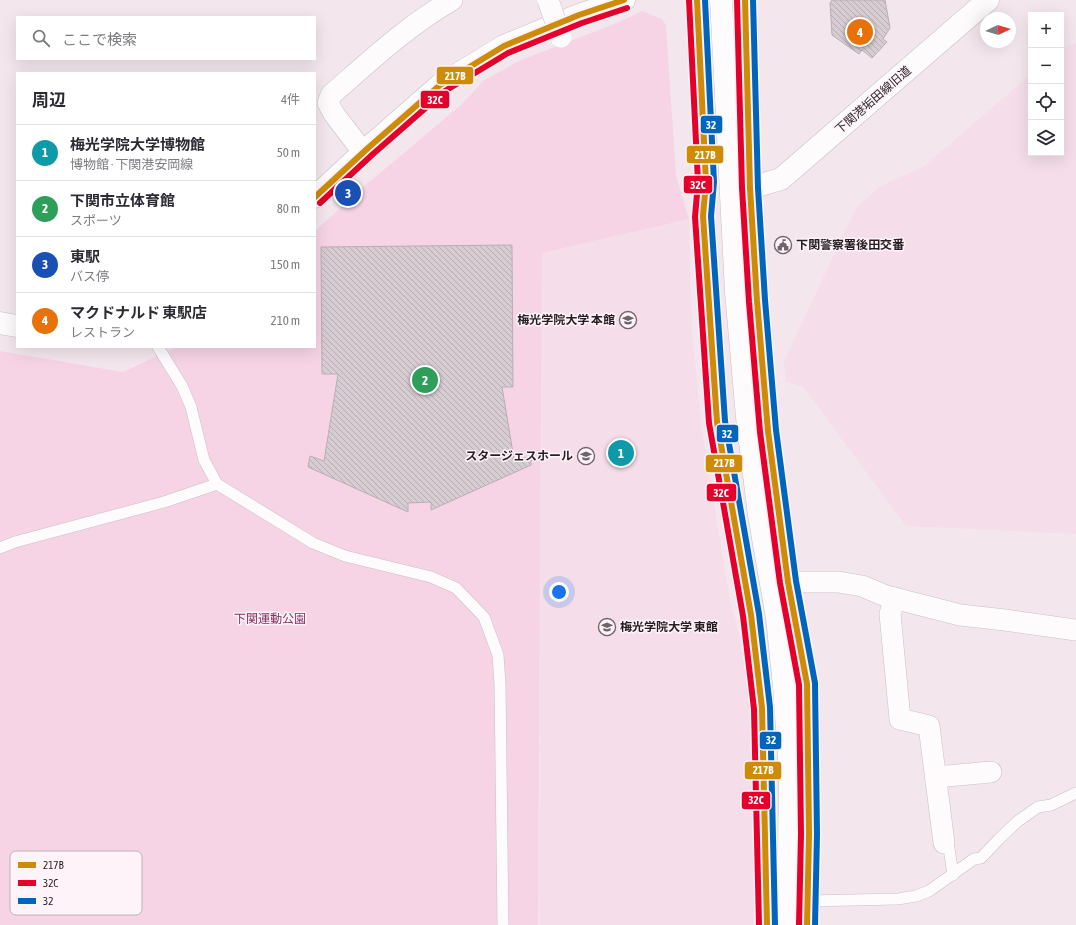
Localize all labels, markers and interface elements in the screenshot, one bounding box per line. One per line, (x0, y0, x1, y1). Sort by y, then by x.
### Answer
north arrow (980, 12, 1016, 48)
map controls (1028, 12, 1064, 156)
button: + (1028, 12, 1064, 48)
search box (16, 16, 316, 60)
pin: 4 (847, 17, 873, 47)
icon: search (30, 27, 52, 49)
text: ここで検索 (62, 31, 137, 48)
button: − (1028, 48, 1064, 84)
street label: 下関港垢田線旧道 (832, 63, 914, 137)
line badge: 217B (436, 66, 474, 85)
text: 217B (445, 70, 466, 82)
button: locate (1028, 84, 1064, 120)
text: 周辺 (32, 90, 66, 110)
line badge: 32C (420, 90, 450, 109)
text: 4件 (281, 92, 300, 107)
text: 32C (427, 94, 443, 106)
line badge: 32 (700, 115, 723, 134)
text: 32 (706, 119, 716, 131)
button: layers (1028, 120, 1064, 156)
text: 梅光学院大学博物館 (70, 136, 205, 153)
text: 1 (42, 145, 48, 160)
text: 50 m (277, 145, 300, 160)
line badge: 217B (686, 145, 724, 164)
text: 217B (695, 149, 716, 161)
text: 博物館 · 下関港安岡線 (70, 157, 193, 172)
line badge: 32C (683, 175, 713, 194)
pin: 3 (335, 178, 361, 208)
text: 32C (690, 179, 706, 191)
text: 下関市立体育館 (70, 192, 175, 209)
text: 2 (42, 201, 48, 216)
text: 80 m (277, 201, 300, 216)
text: スポーツ (70, 213, 122, 228)
public building icon: 下関警察署後田交番 (773, 235, 793, 255)
place label: 下関警察署後田交番 (796, 238, 905, 252)
text: 東駅 (70, 248, 100, 265)
text: 3 (42, 257, 48, 272)
text: 150 m (271, 257, 300, 272)
text: バス停 (70, 269, 109, 284)
text: マクドナルド 東駅店 (70, 304, 207, 321)
school or university icon: 梅光学院大学 本館 (618, 310, 638, 330)
text: 4 (42, 313, 48, 328)
text: 210 m (271, 313, 300, 328)
place label: 梅光学院大学 本館 (517, 313, 615, 327)
text: レストラン (70, 325, 135, 340)
pin: 2 (412, 365, 438, 395)
line badge: 32 (716, 424, 739, 443)
text: 32 (722, 428, 732, 440)
pin: 1 (608, 438, 634, 468)
school or university icon: スタージェスホール (576, 446, 596, 466)
place label: スタージェスホール (465, 449, 573, 463)
line badge: 217B (705, 454, 743, 473)
text: 217B (714, 457, 735, 469)
line badge: 32C (706, 483, 737, 502)
text: 32C (713, 487, 729, 499)
your location (549, 582, 569, 602)
park label: 下関運動公園 (234, 612, 306, 626)
school or university icon: 梅光学院大学 東館 (597, 617, 617, 637)
place label: 梅光学院大学 東館 (620, 620, 718, 634)
line badge: 32 (759, 731, 782, 750)
text: 32 (766, 734, 776, 746)
line badge: 217B (744, 761, 782, 780)
text: 217B (753, 764, 774, 776)
line badge: 32C (741, 791, 771, 810)
text: 32C (748, 794, 764, 806)
legend (10, 851, 142, 915)
text: 217B (43, 859, 65, 871)
text: 32C (43, 877, 58, 889)
text: 32 (43, 895, 53, 907)

